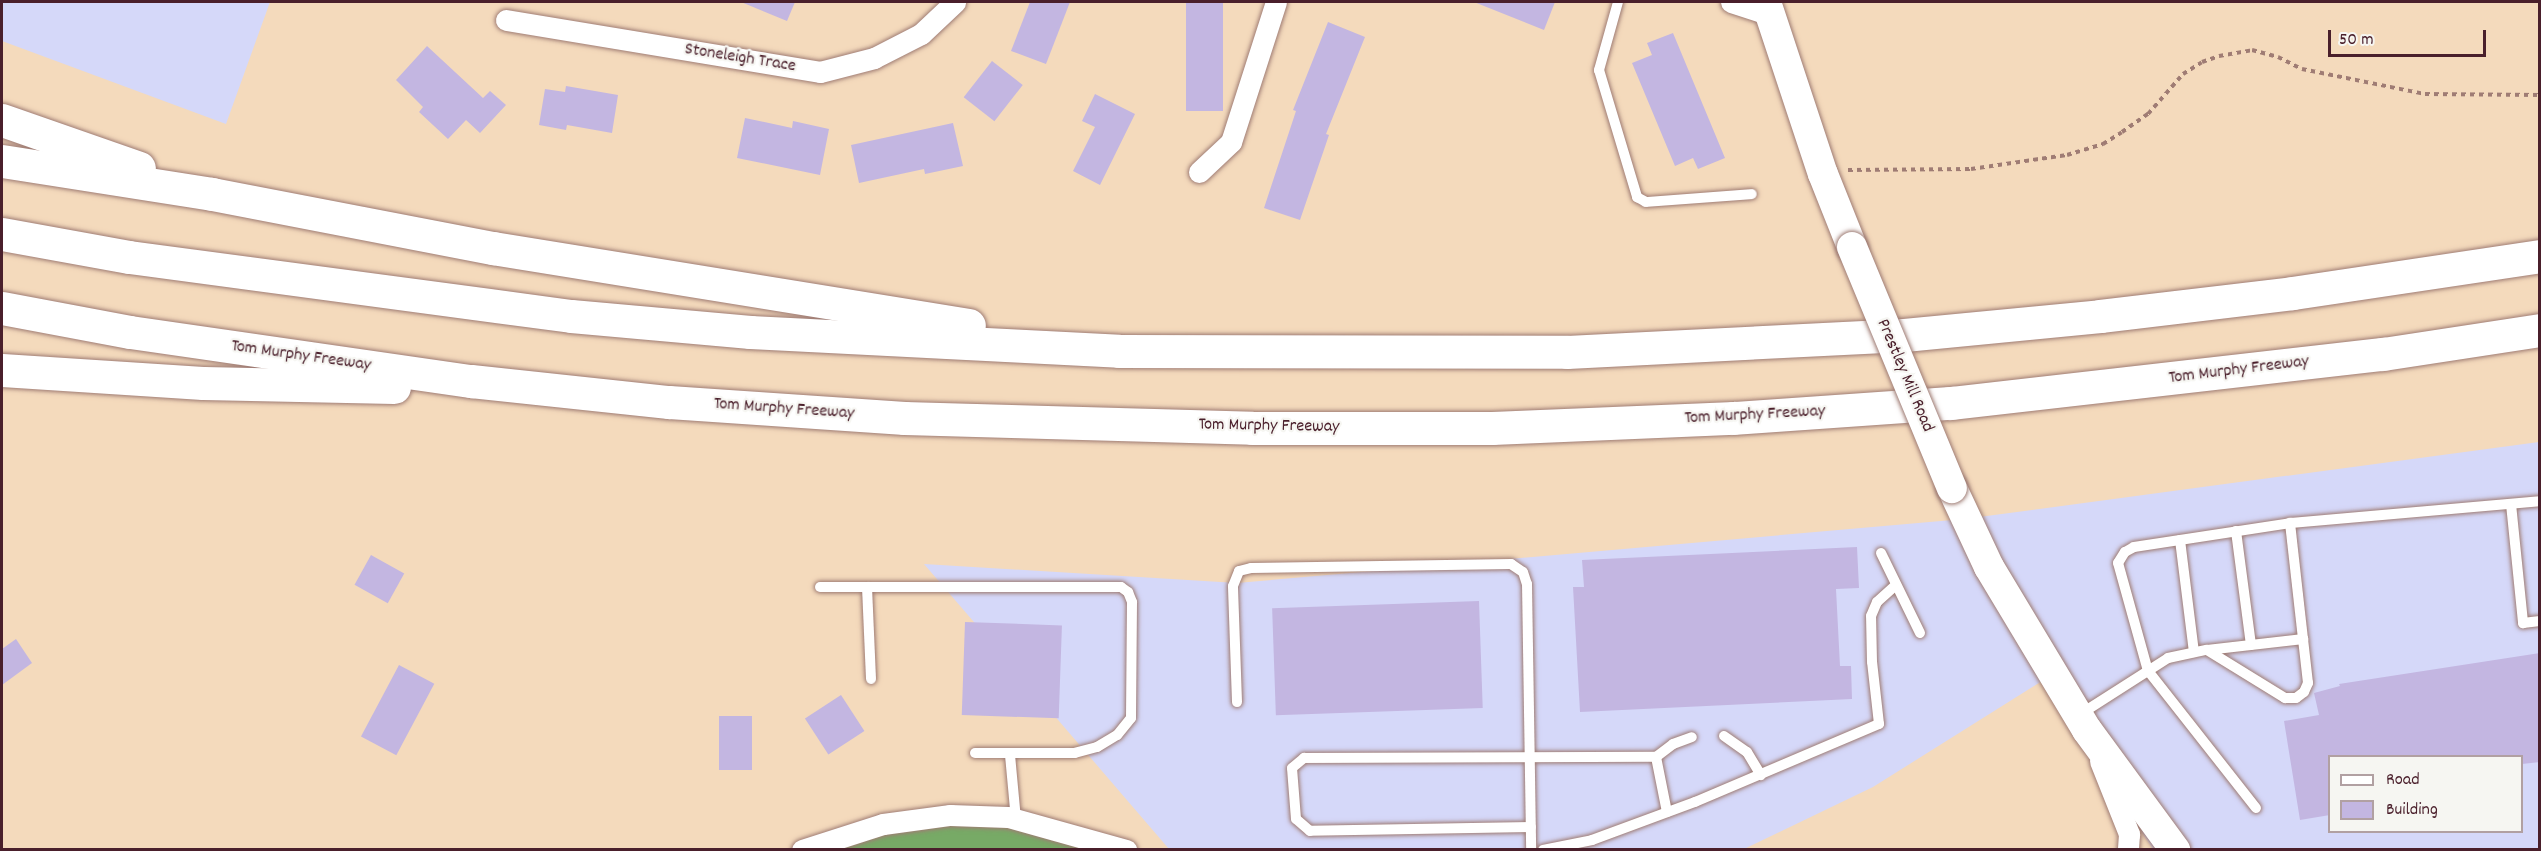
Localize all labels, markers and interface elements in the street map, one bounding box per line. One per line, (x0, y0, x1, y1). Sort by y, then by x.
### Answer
scale bar (2331, 18, 2488, 56)
text: 50 m (2339, 28, 2374, 53)
street label: Stoneleigh Trace (683, 40, 797, 78)
street label: Prestley Mill Road (1870, 316, 1938, 436)
street label: Tom Murphy Freeway (230, 337, 372, 377)
street label: Tom Murphy Freeway (2168, 352, 2310, 390)
street label: Tom Murphy Freeway (713, 394, 855, 426)
street label: Tom Murphy Freeway (1684, 402, 1826, 430)
street label: Tom Murphy Freeway (1198, 415, 1340, 439)
legend (2328, 755, 2523, 833)
text: Road (2386, 768, 2420, 793)
text: Building (2386, 798, 2438, 823)

